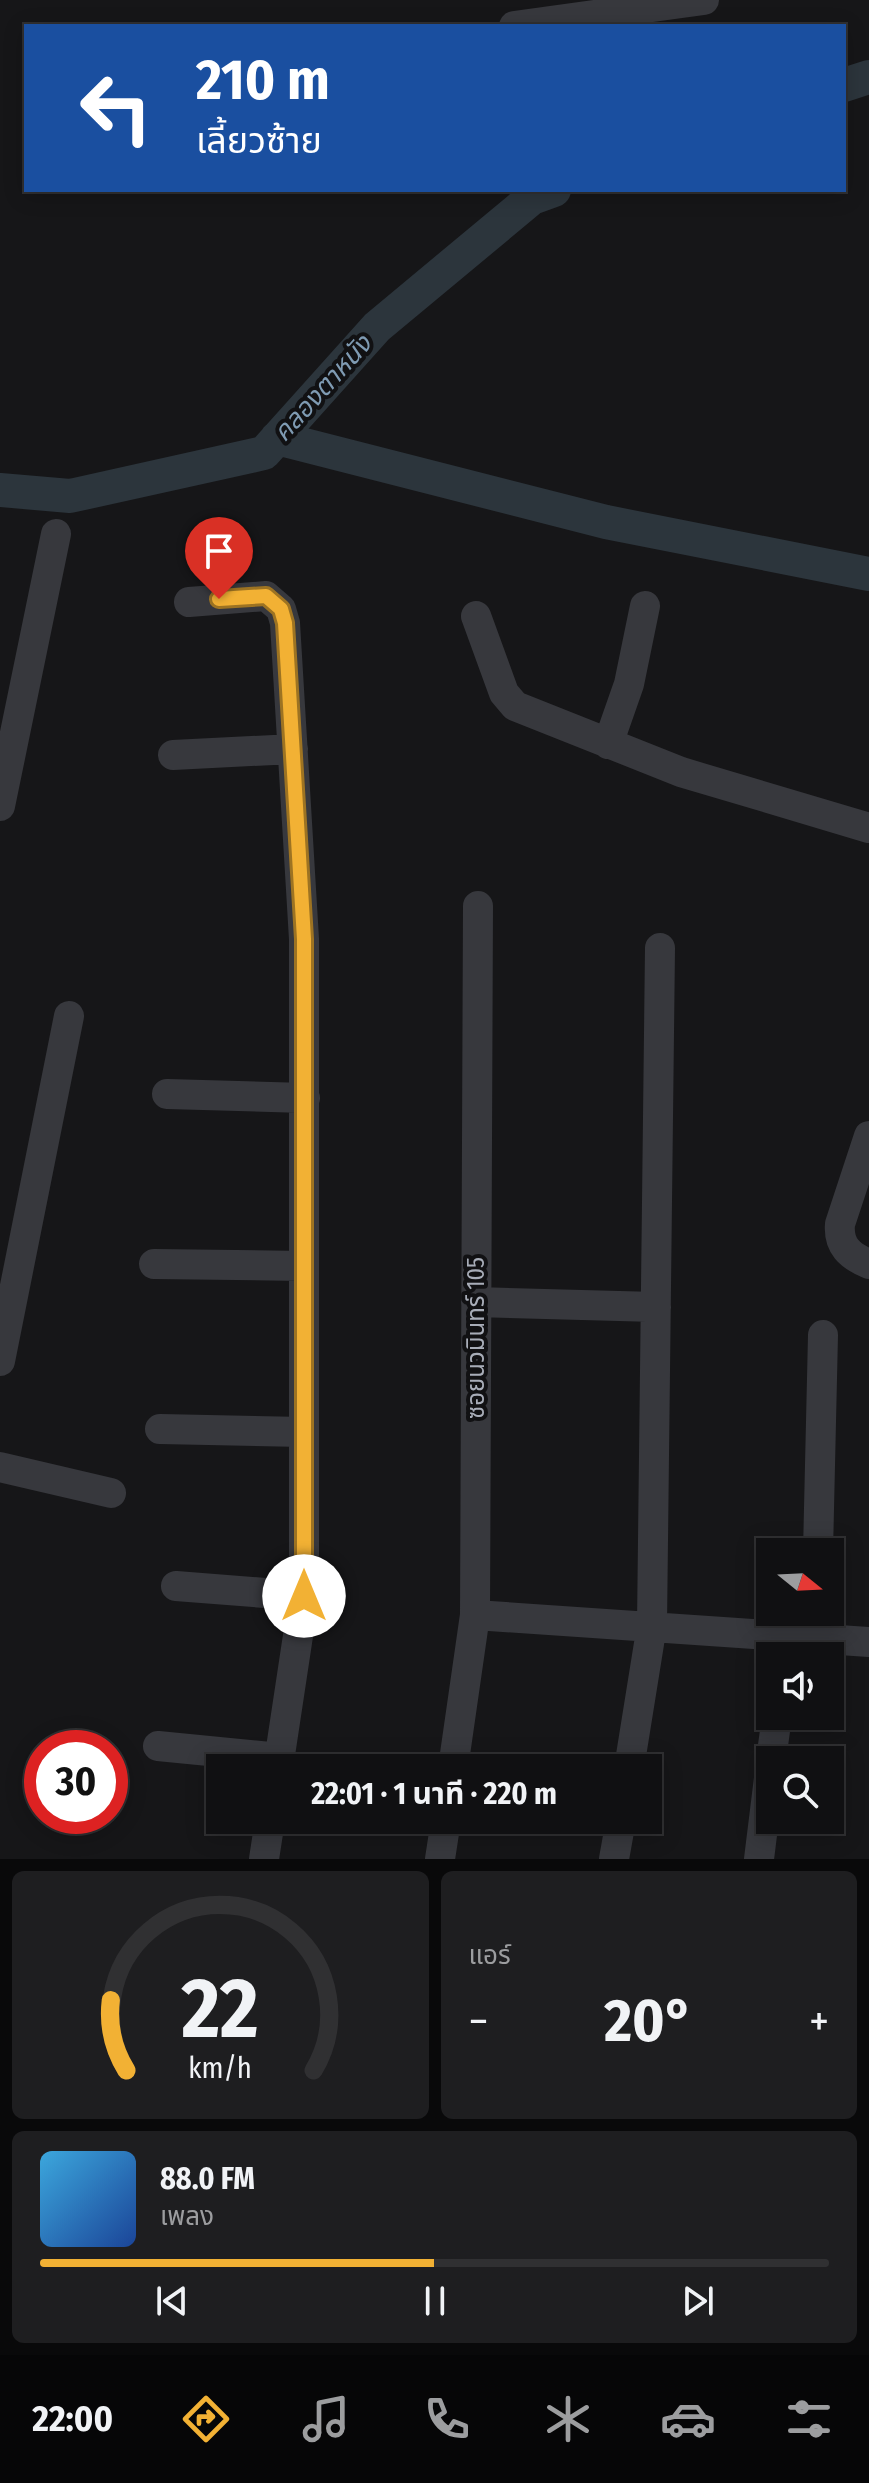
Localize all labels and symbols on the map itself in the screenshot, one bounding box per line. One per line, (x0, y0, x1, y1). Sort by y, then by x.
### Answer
water label: คลองตาหนัง (267, 328, 379, 448)
pin (185, 517, 253, 599)
street label: ซอยนวมินทร์ 105 (462, 1257, 490, 1419)
north arrow (756, 1538, 844, 1626)
position arrow (262, 1554, 346, 1638)
speed limit sign: 30 (24, 1730, 128, 1834)

